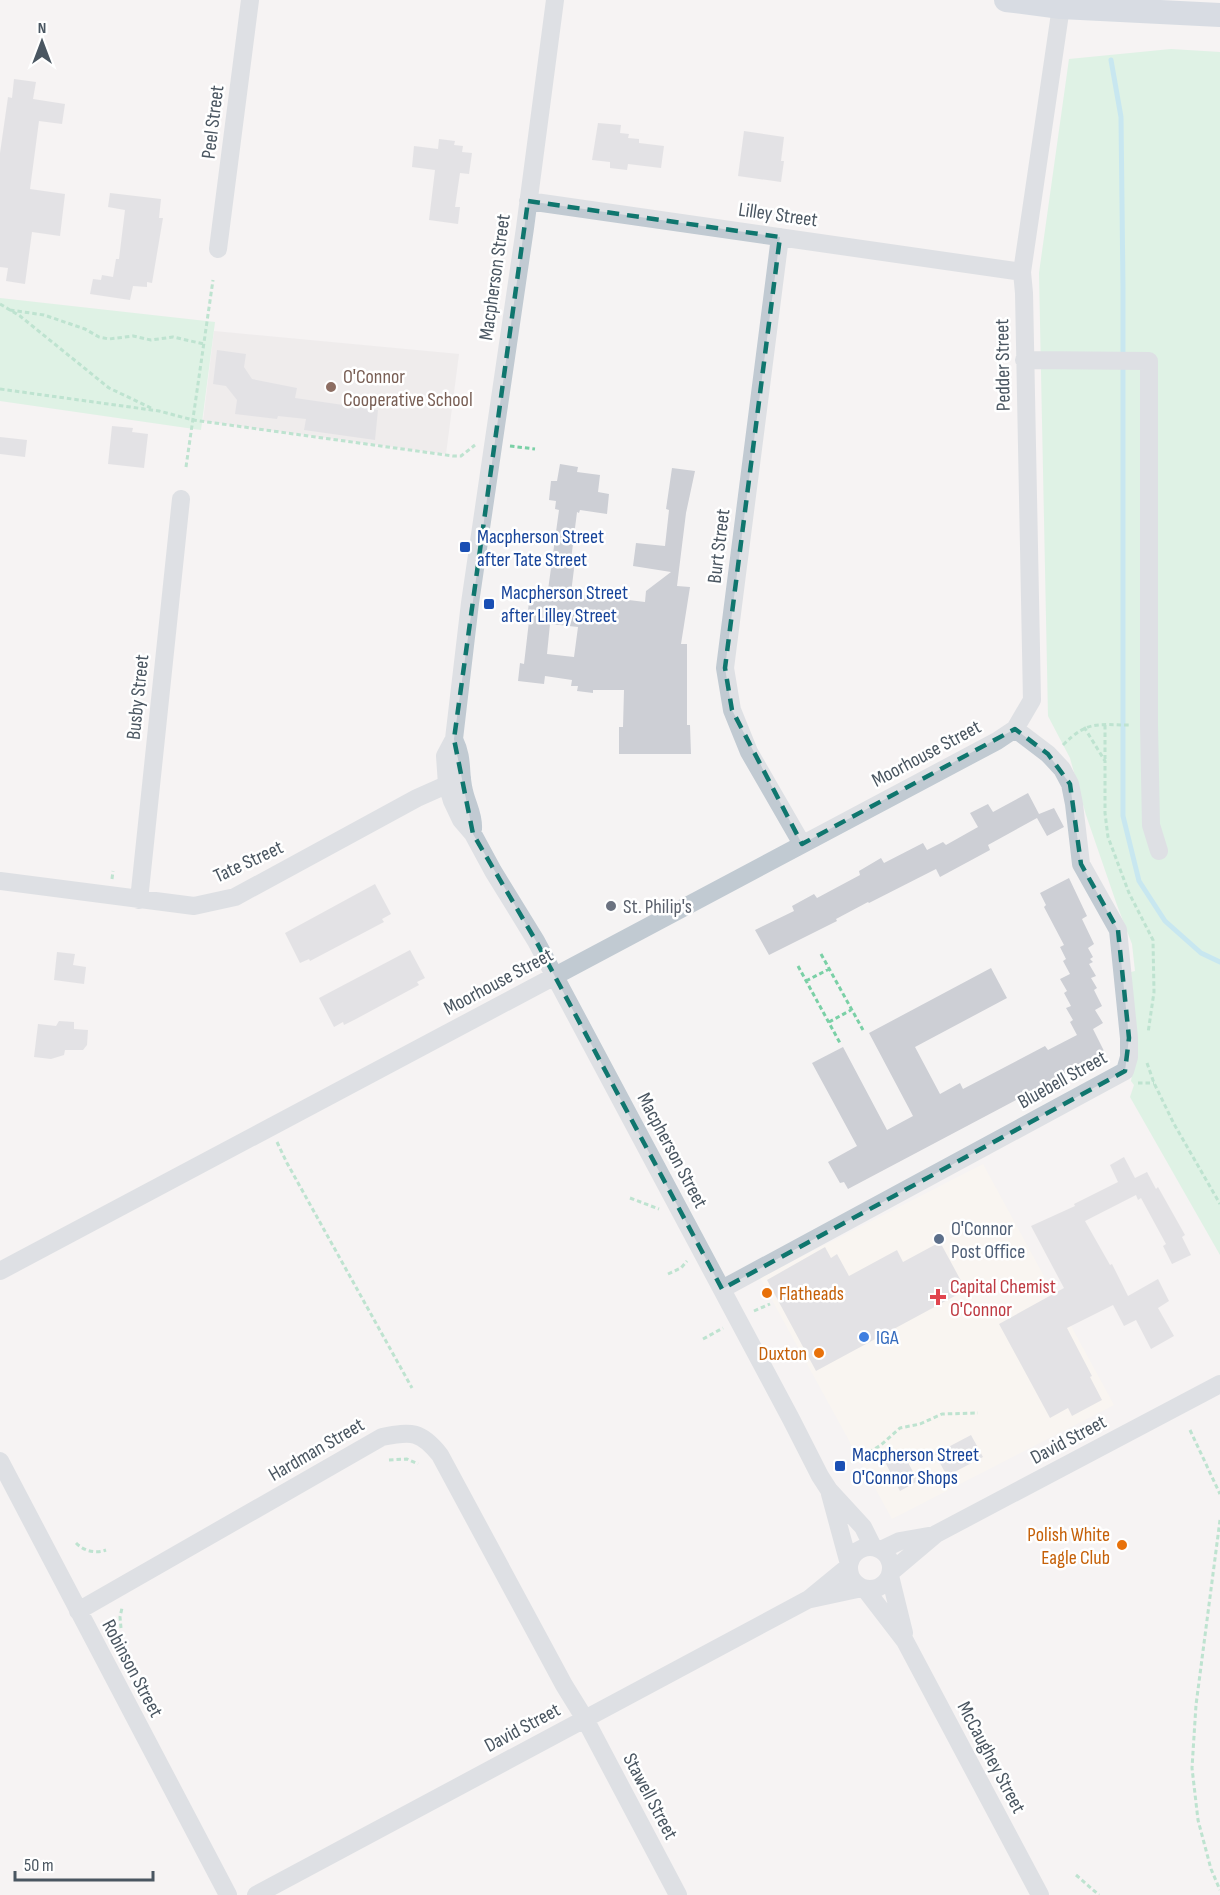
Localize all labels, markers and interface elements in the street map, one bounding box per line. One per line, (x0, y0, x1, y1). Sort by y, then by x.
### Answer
north arrow (12, 12, 72, 72)
text: N (38, 19, 46, 38)
street label: Peel Street (197, 84, 229, 160)
street label: Lilley Street (737, 198, 819, 232)
street label: Macpherson Street (474, 212, 516, 342)
street label: Pedder Street (990, 319, 1016, 411)
place label: O'Connor Cooperative School (343, 365, 473, 412)
marker: O'Connor Cooperative School (324, 380, 338, 394)
street label: Burt Street (703, 508, 735, 585)
place label: Macpherson Street after Tate Street (477, 525, 604, 572)
marker: Macpherson Street after Tate Street (458, 540, 472, 554)
place label: Macpherson Street after Lilley Street (501, 581, 628, 628)
marker: Macpherson Street after Lilley Street (482, 597, 496, 611)
street label: Busby Street (122, 653, 154, 741)
street label: Moorhouse Street (868, 715, 985, 793)
street label: Tate Street (210, 835, 287, 888)
place label: St. Philip's (623, 895, 692, 919)
marker: St. Philip's (604, 899, 618, 913)
street label: Moorhouse Street (440, 943, 557, 1021)
street label: Bluebell Street (1014, 1046, 1111, 1114)
street label: Macpherson Street (632, 1089, 713, 1212)
place label: O'Connor Post Office (951, 1217, 1025, 1264)
marker: O'Connor Post Office (932, 1232, 946, 1246)
place label: Capital Chemist O'Connor (950, 1275, 1056, 1322)
place label: Flatheads (779, 1282, 844, 1306)
marker: Flatheads (760, 1286, 774, 1300)
marker: Capital Chemist O'Connor (931, 1290, 945, 1304)
place label: IGA (876, 1326, 899, 1350)
marker: IGA (857, 1330, 871, 1344)
place label: Duxton (759, 1342, 807, 1366)
marker: Duxton (812, 1346, 826, 1360)
street label: David Street (1026, 1410, 1111, 1470)
street label: Hardman Street (265, 1413, 368, 1487)
place label: Macpherson Street O'Connor Shops (852, 1443, 979, 1490)
marker: Macpherson Street O'Connor Shops (833, 1459, 847, 1473)
place label: Polish White Eagle Club (1027, 1523, 1110, 1570)
marker: Polish White Eagle Club (1115, 1538, 1129, 1552)
street label: Robinson Street (96, 1615, 168, 1721)
street label: David Street (480, 1698, 565, 1758)
street label: McCaughey Street (952, 1698, 1031, 1817)
street label: Stawell Street (617, 1749, 683, 1844)
scale bar (15, 1844, 153, 1882)
text: 50 m (24, 1855, 54, 1876)

